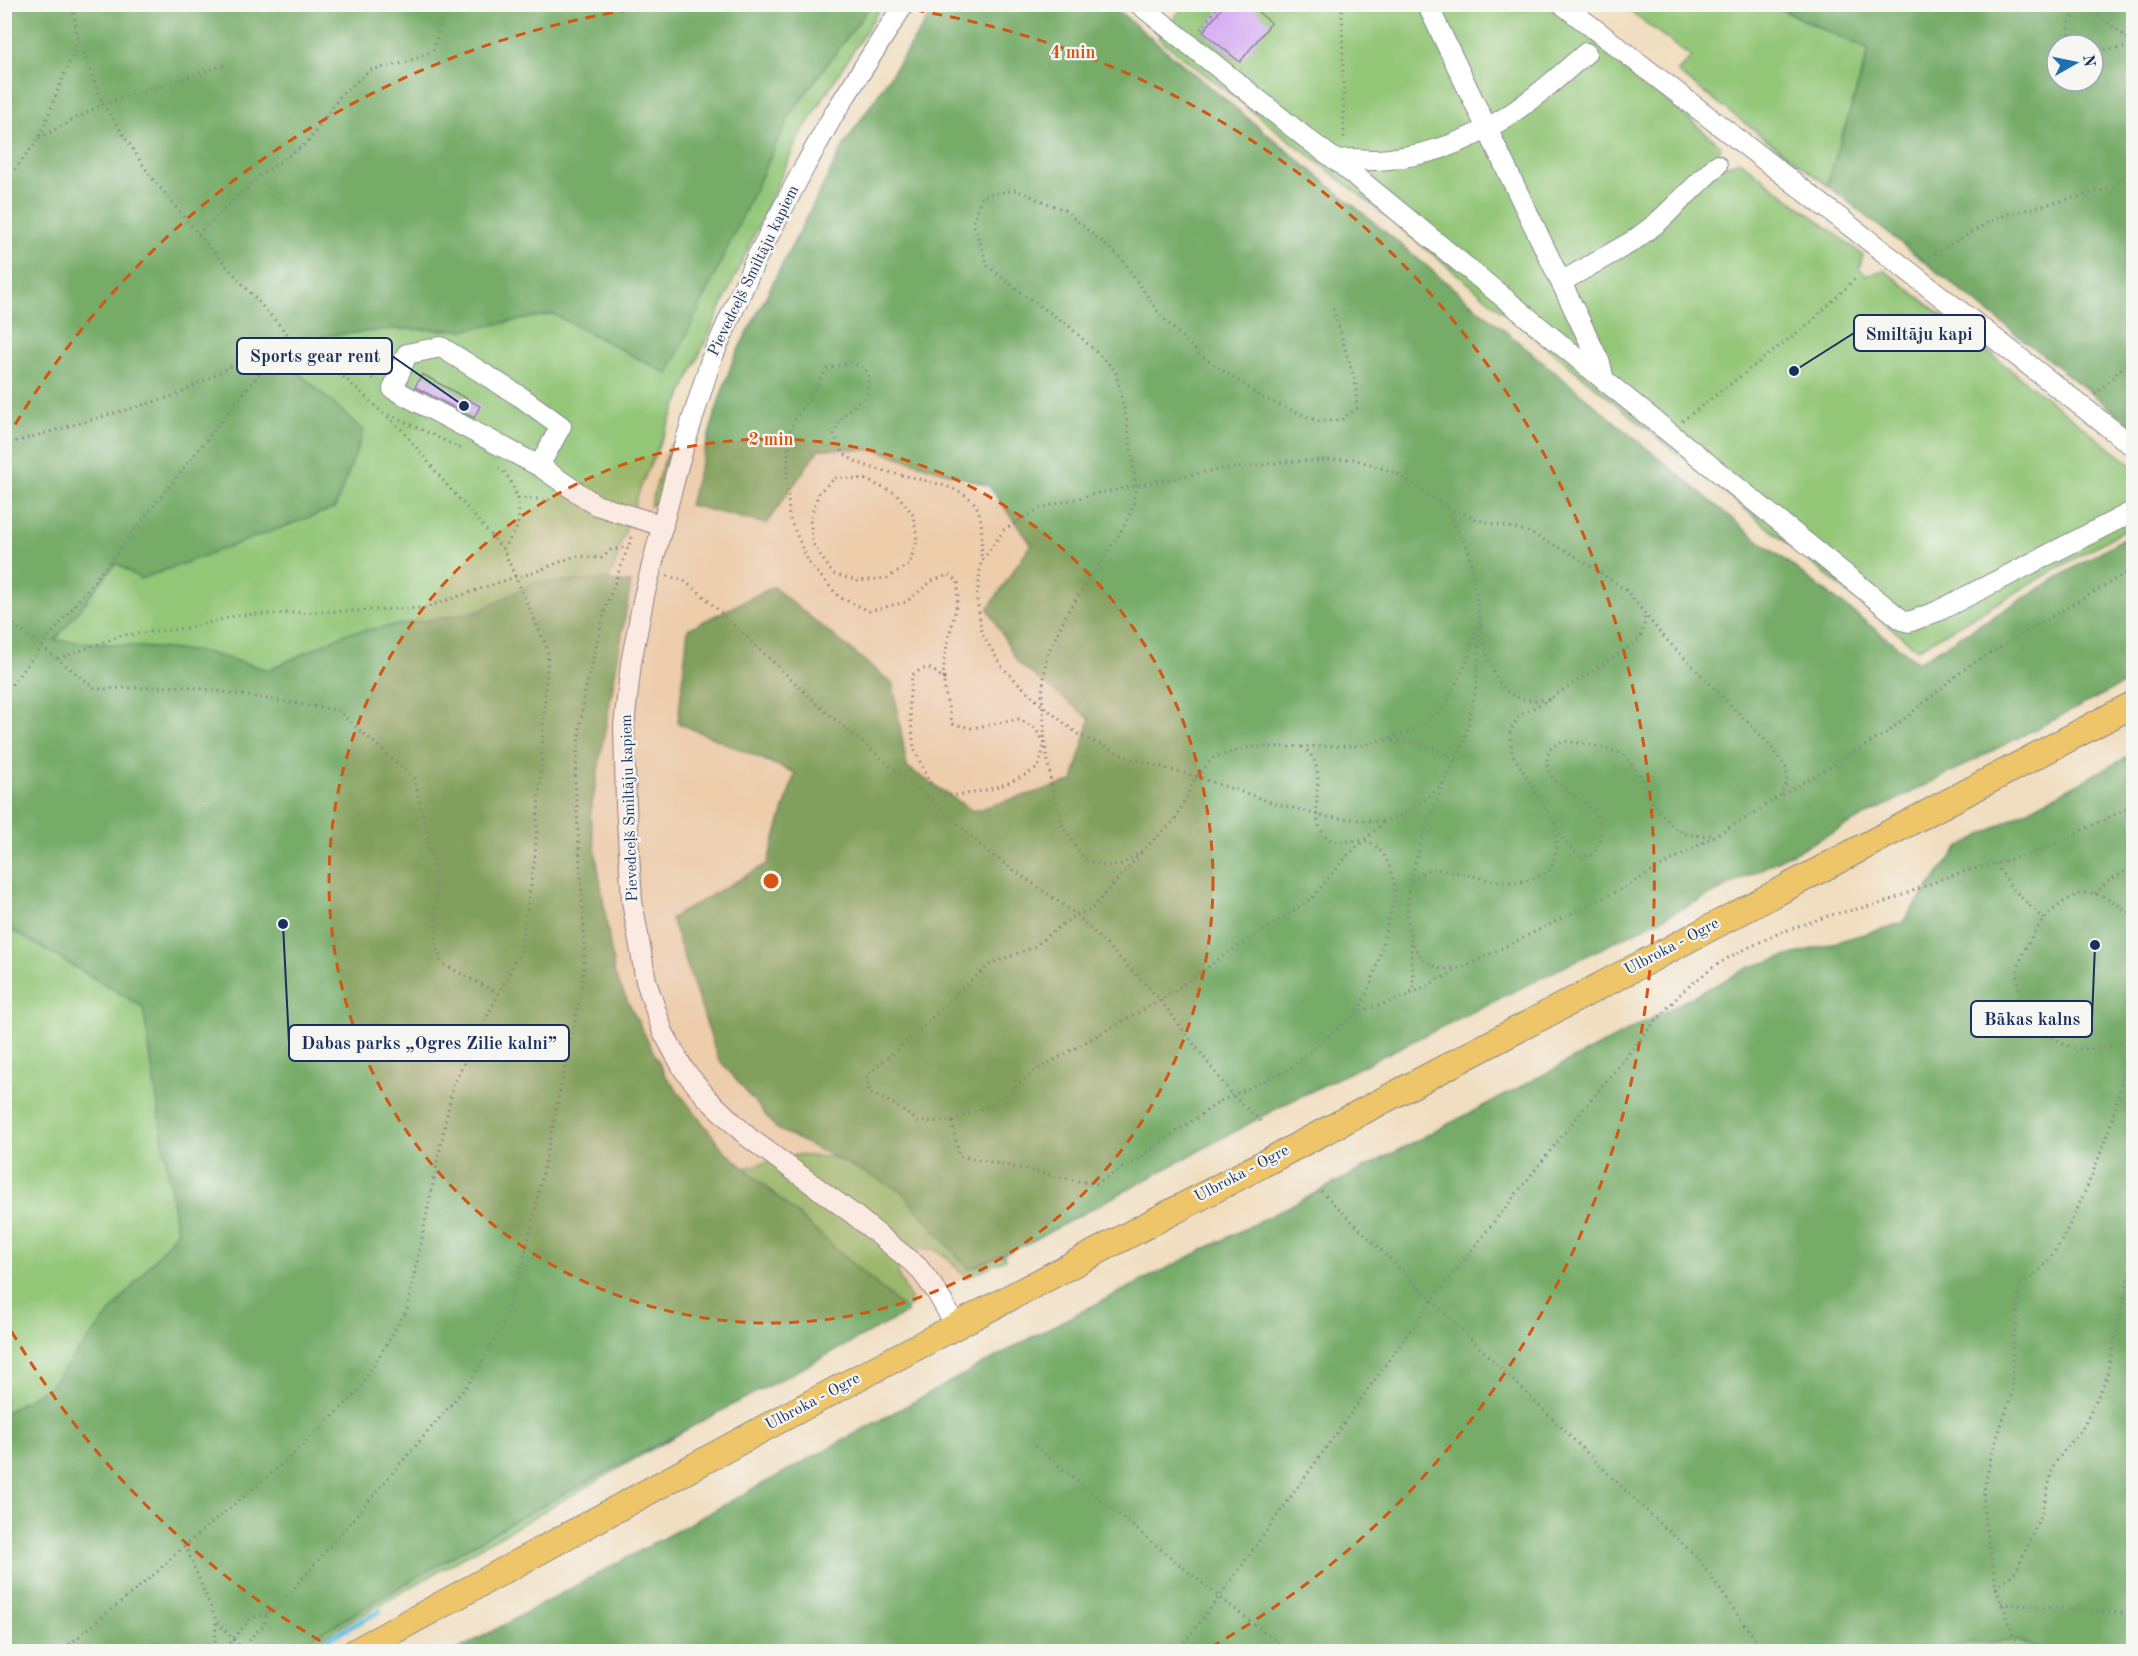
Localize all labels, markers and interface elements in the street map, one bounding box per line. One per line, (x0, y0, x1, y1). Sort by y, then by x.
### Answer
north arrow (2045, 33, 2105, 93)
text: 4 min (1050, 44, 1096, 62)
text: N (2079, 54, 2097, 69)
street label: Pievedceļš Smiltāju kapiem (706, 183, 803, 359)
callout: Smiltāju kapi (1854, 315, 1985, 351)
text: Smiltāju kapi (1865, 326, 1973, 344)
callout: Sports gear rent (237, 338, 392, 374)
text: Sports gear rent (250, 348, 381, 366)
text: 2 min (748, 431, 794, 449)
street label: Pievedceļš Smiltāju kapiem (619, 714, 642, 902)
centre of rings (761, 871, 781, 891)
street label: Ulbroka - Ogre (1622, 915, 1722, 979)
callout: Bākas kalns (1971, 1001, 2092, 1037)
text: Bākas kalns (1984, 1011, 2080, 1029)
callout: Dabas parks „Ogres Zilie kalni” (289, 1025, 569, 1061)
text: Dabas parks „Ogres Zilie kalni” (301, 1035, 557, 1053)
street label: Ulbroka - Ogre (1192, 1142, 1292, 1206)
street label: Ulbroka - Ogre (763, 1370, 863, 1434)

